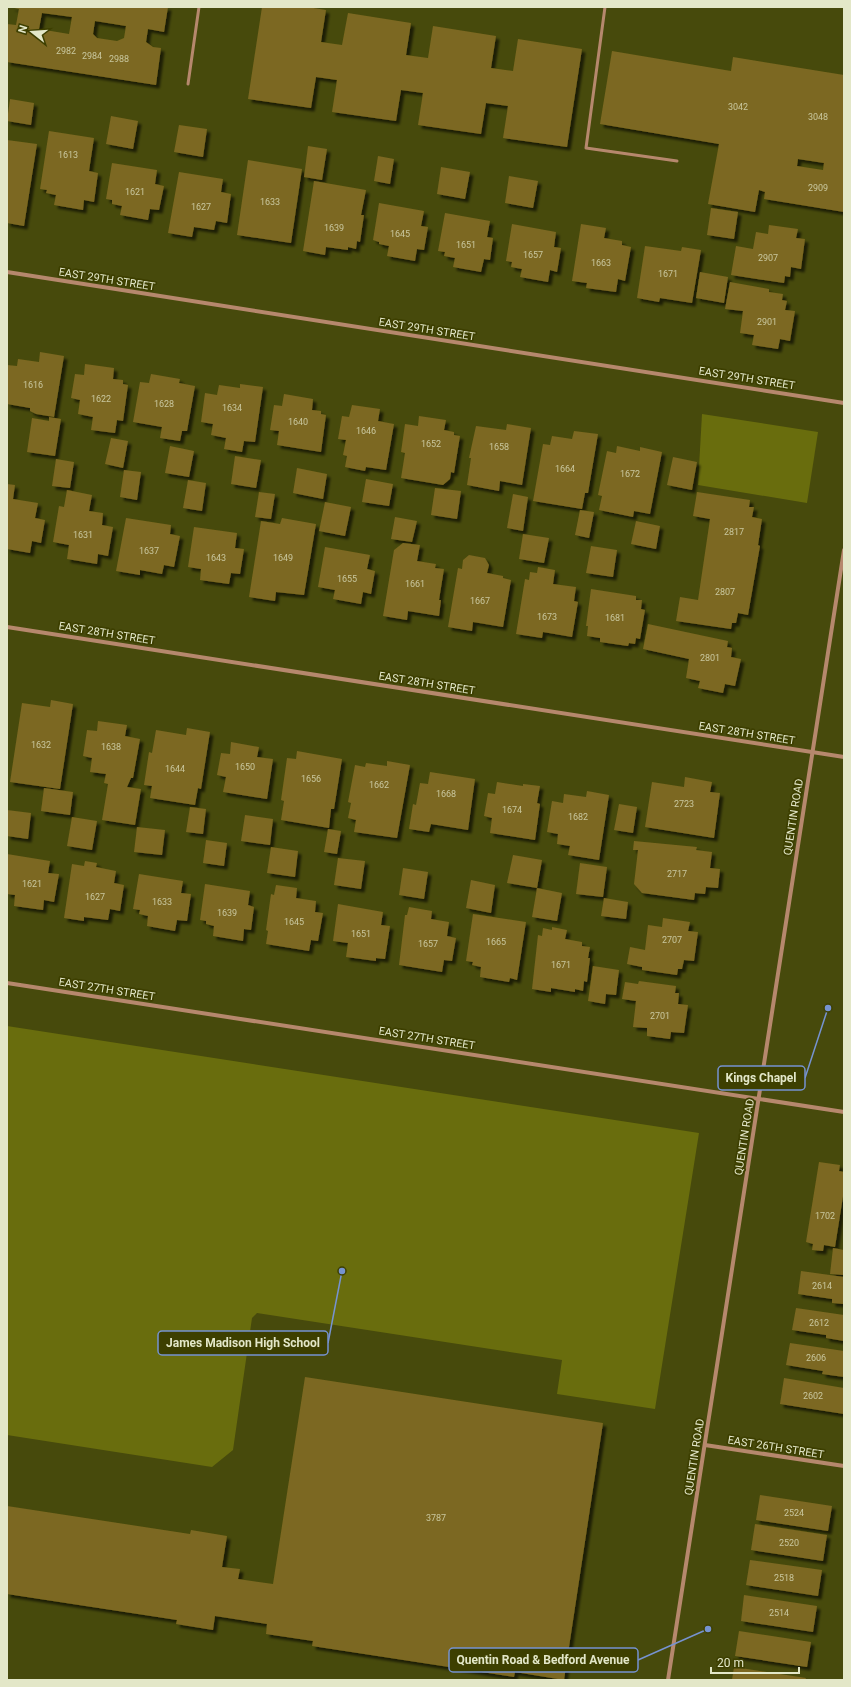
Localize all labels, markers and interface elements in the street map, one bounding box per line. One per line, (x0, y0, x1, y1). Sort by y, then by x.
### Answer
north arrow (12, 12, 52, 52)
text: N (16, 23, 30, 35)
house number: 2982 (56, 46, 76, 56)
house number: 2984 (82, 51, 102, 61)
house number: 2988 (109, 54, 129, 64)
house number: 3042 (728, 102, 748, 112)
house number: 3048 (808, 112, 828, 122)
house number: 1613 (58, 150, 78, 160)
house number: 2909 (808, 183, 828, 193)
house number: 1621 (125, 187, 145, 197)
house number: 1633 (260, 197, 280, 207)
house number: 1627 (191, 202, 211, 212)
house number: 1639 (324, 223, 344, 233)
house number: 1645 (390, 229, 410, 239)
house number: 1651 (456, 240, 476, 250)
house number: 1657 (523, 250, 543, 260)
house number: 2907 (758, 253, 778, 263)
house number: 1663 (591, 258, 611, 268)
street label: EAST 29TH STREET (58, 265, 157, 294)
house number: 1671 (658, 269, 678, 279)
street label: EAST 29TH STREET (378, 315, 477, 344)
house number: 2901 (757, 317, 777, 327)
street label: EAST 29TH STREET (698, 364, 797, 393)
house number: 1616 (23, 380, 43, 390)
house number: 1622 (91, 394, 111, 404)
house number: 1628 (154, 399, 174, 409)
house number: 1634 (222, 403, 242, 413)
house number: 1640 (288, 417, 308, 427)
house number: 1646 (356, 426, 376, 436)
house number: 1652 (421, 439, 441, 449)
house number: 1658 (489, 442, 509, 452)
house number: 1664 (555, 464, 575, 474)
house number: 1672 (620, 469, 640, 479)
house number: 2817 (724, 527, 744, 537)
house number: 1631 (73, 530, 93, 540)
house number: 1637 (139, 546, 159, 556)
house number: 1643 (206, 553, 226, 563)
house number: 1649 (273, 553, 293, 563)
house number: 1655 (337, 574, 357, 584)
house number: 1661 (405, 579, 425, 589)
house number: 2807 (715, 587, 735, 597)
house number: 1667 (470, 596, 490, 606)
house number: 1673 (537, 612, 557, 622)
house number: 1681 (605, 613, 625, 623)
street label: EAST 28TH STREET (58, 619, 157, 648)
house number: 2801 (700, 653, 720, 663)
street label: EAST 28TH STREET (378, 669, 477, 698)
street label: EAST 28TH STREET (698, 719, 797, 748)
house number: 1632 (31, 740, 51, 750)
house number: 1638 (101, 742, 121, 752)
house number: 1650 (235, 762, 255, 772)
house number: 1644 (165, 764, 185, 774)
house number: 1656 (301, 774, 321, 784)
street label: QUENTIN ROAD (781, 778, 806, 856)
house number: 1662 (369, 780, 389, 790)
house number: 1668 (436, 789, 456, 799)
house number: 2723 (674, 799, 694, 809)
house number: 1674 (502, 805, 522, 815)
house number: 1682 (568, 812, 588, 822)
house number: 2717 (667, 869, 687, 879)
house number: 1621 (22, 879, 42, 889)
house number: 1627 (85, 892, 105, 902)
house number: 1633 (152, 897, 172, 907)
house number: 1639 (217, 908, 237, 918)
house number: 1645 (284, 917, 304, 927)
house number: 1651 (351, 929, 371, 939)
house number: 2707 (662, 935, 682, 945)
house number: 1665 (486, 937, 506, 947)
house number: 1657 (418, 939, 438, 949)
house number: 1671 (551, 960, 571, 970)
street label: EAST 27TH STREET (58, 975, 157, 1004)
house number: 2701 (650, 1011, 670, 1021)
street label: EAST 27TH STREET (378, 1024, 477, 1053)
callout: Kings Chapel (718, 1066, 805, 1090)
text: Kings Chapel (726, 1071, 796, 1085)
street label: QUENTIN ROAD (732, 1098, 757, 1176)
house number: 1702 (815, 1211, 835, 1221)
house number: 2614 (812, 1281, 832, 1291)
house number: 2612 (809, 1318, 829, 1328)
callout: James Madison High School (158, 1331, 328, 1355)
text: James Madison High School (166, 1336, 320, 1350)
house number: 2606 (806, 1353, 826, 1363)
house number: 2602 (803, 1391, 823, 1401)
street label: QUENTIN ROAD (682, 1418, 707, 1496)
street label: EAST 26TH STREET (727, 1433, 826, 1462)
house number: 2524 (784, 1508, 804, 1518)
house number: 3787 (426, 1513, 446, 1523)
house number: 2520 (779, 1538, 799, 1548)
house number: 2518 (774, 1573, 794, 1583)
house number: 2514 (769, 1608, 789, 1618)
callout: Quentin Road & Bedford Avenue (449, 1648, 638, 1672)
scale bar (711, 1649, 799, 1675)
text: Quentin Road & Bedford Avenue (457, 1653, 630, 1667)
text: 20 m (717, 1656, 744, 1670)

